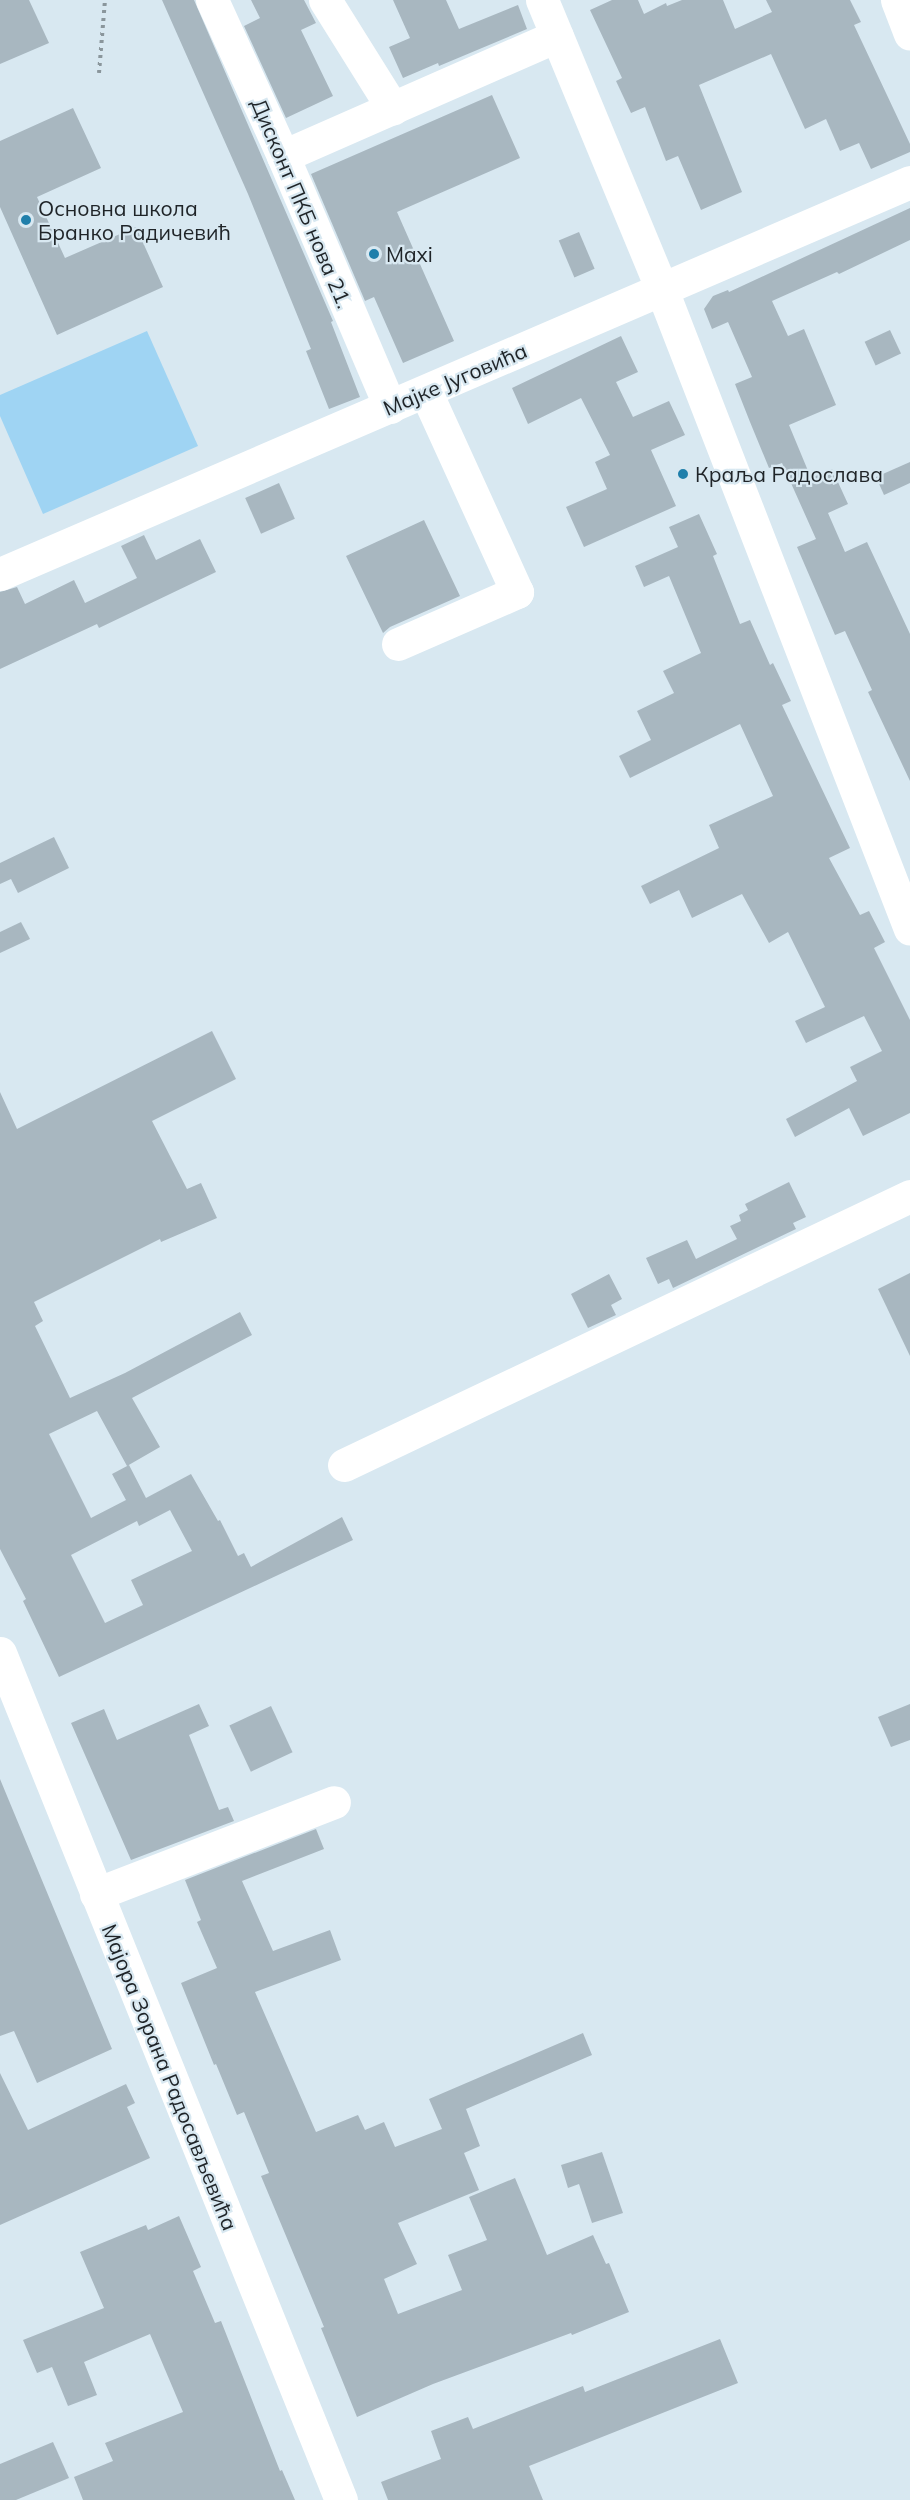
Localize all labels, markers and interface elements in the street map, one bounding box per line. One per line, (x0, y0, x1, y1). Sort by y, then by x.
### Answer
street label: Дисконт ПКБ нова 21. (246, 94, 358, 312)
place label: Основна школа Бранко Радичевић (38, 195, 231, 245)
marker: Основна школа Бранко Радичевић (19, 213, 33, 227)
place label: Maxi (386, 241, 433, 267)
marker: Maxi (367, 247, 381, 261)
street label: Мајке Југовића (379, 337, 531, 421)
place label: Краља Радослава (695, 461, 883, 487)
marker: Краља Радослава (676, 467, 690, 481)
street label: Мајора Зорана Радосављевића (97, 1920, 243, 2234)

